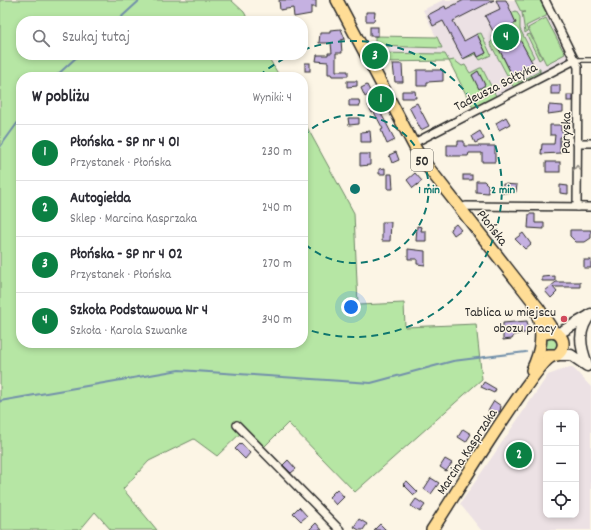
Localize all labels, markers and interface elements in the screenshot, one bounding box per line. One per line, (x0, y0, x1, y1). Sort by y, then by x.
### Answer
search box (16, 16, 308, 60)
pin: 4 (493, 22, 519, 52)
icon: search (30, 27, 52, 49)
text: Szukaj tutaj (62, 27, 130, 49)
pin: 3 (362, 41, 388, 71)
street label: Tadeusza Sołtyka (451, 58, 541, 117)
pin: 1 (368, 84, 394, 114)
text: W pobliżu (32, 86, 89, 110)
text: Wyniki: 4 (253, 89, 292, 108)
street label: Paryska (557, 111, 577, 154)
text: Płońska - SP nr 4 01 (70, 132, 180, 154)
text: 1 (44, 143, 46, 162)
text: 230 m (262, 143, 292, 162)
road number: 50 (411, 149, 433, 171)
text: Przystanek · Płońska (70, 154, 171, 173)
one-way arrow (573, 165, 581, 171)
centre of rings (348, 182, 362, 196)
text: 1 min (418, 182, 440, 199)
text: 2 min (491, 182, 515, 199)
text: Autogiełda (70, 188, 131, 210)
text: 2 (42, 199, 48, 218)
text: 240 m (262, 199, 292, 218)
street label: Płońska (471, 206, 512, 251)
text: Sklep · Marcina Kasprzaka (70, 210, 197, 229)
text: Płońska - SP nr 4 02 (70, 244, 183, 266)
text: 3 (42, 255, 48, 274)
text: 270 m (262, 255, 292, 274)
text: Przystanek · Płońska (70, 266, 171, 285)
your location (341, 297, 361, 317)
text: Szkoła Podstawowa Nr 4 (70, 300, 208, 322)
place label: Tablica w miejscu obozu pracy (465, 303, 556, 339)
text: 4 (42, 311, 48, 330)
text: 340 m (262, 311, 292, 330)
marker: Tablica w miejscu obozu pracy (559, 314, 569, 324)
text: Szkoła · Karola Szwanke (70, 322, 187, 341)
street label: Marcina Kasprzaka (432, 405, 503, 499)
map controls (543, 410, 579, 518)
button: + (543, 410, 579, 446)
pin: 2 (506, 440, 532, 470)
button: − (543, 446, 579, 482)
button: locate (543, 482, 579, 518)

